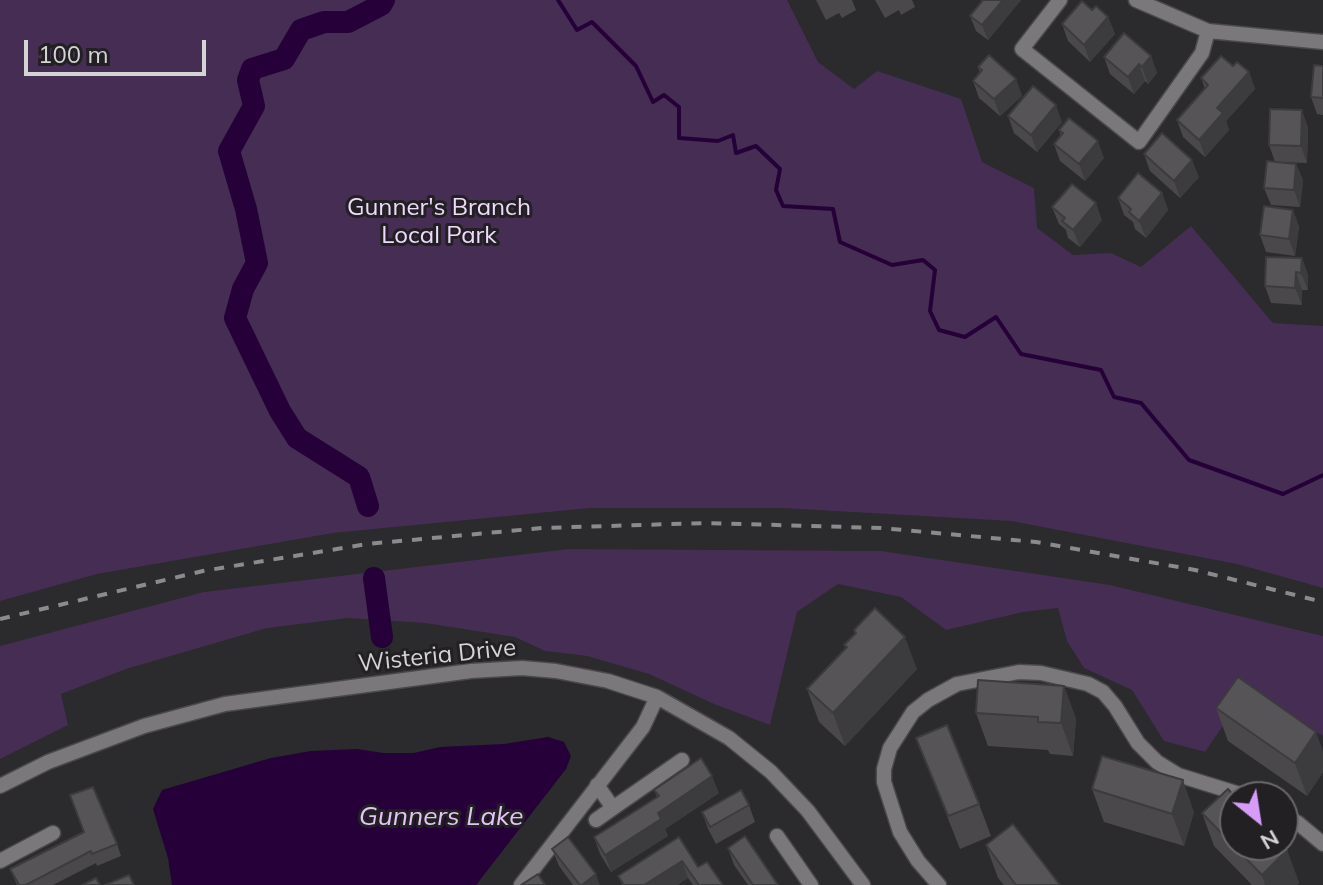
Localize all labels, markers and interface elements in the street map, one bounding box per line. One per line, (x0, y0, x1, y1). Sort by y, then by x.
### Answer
scale bar (28, 24, 210, 74)
text: 100 m (38, 39, 109, 69)
park label: Gunner's Branch Local Park (347, 194, 531, 250)
street label: Wisteria Drive (357, 633, 517, 679)
north arrow (1219, 781, 1299, 861)
water label: Gunners Lake (359, 801, 523, 833)
text: N (1256, 824, 1284, 856)

